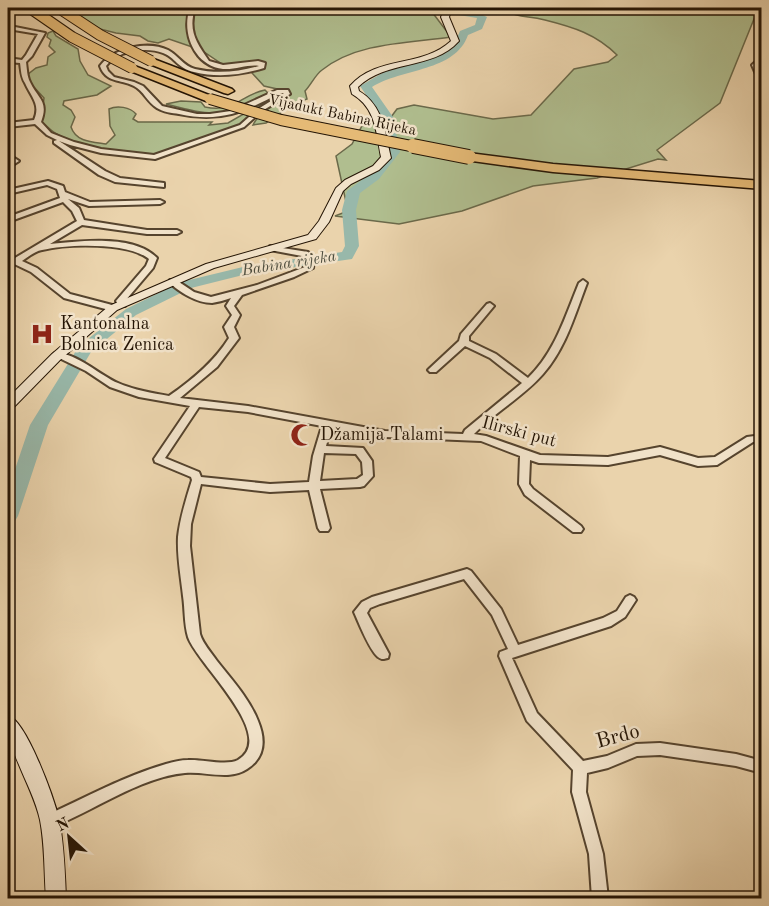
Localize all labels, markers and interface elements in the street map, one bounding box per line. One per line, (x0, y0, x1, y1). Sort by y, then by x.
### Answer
street label: Vijadukt Babina Rijeka (267, 93, 418, 139)
water label: Babina rijeka (240, 249, 338, 280)
place label: Kantonalna Bolnica Zenica (60, 315, 174, 354)
hospital icon: Kantonalna Bolnica Zenica (29, 321, 55, 347)
street label: Ilirski put (480, 413, 558, 451)
mosque icon: Džamija Talami (289, 422, 315, 448)
place label: Džamija Talami (320, 426, 444, 444)
street label: Brdo (594, 721, 642, 753)
north arrow (39, 807, 99, 867)
text: N (54, 815, 73, 835)

